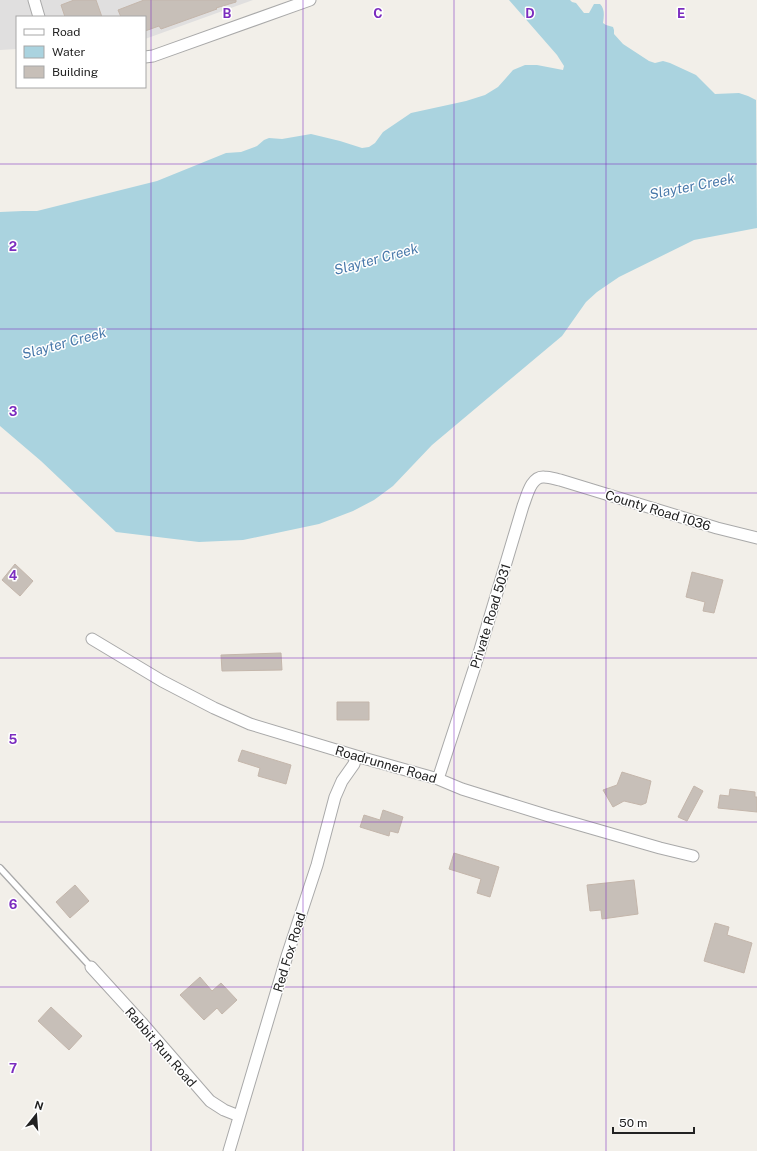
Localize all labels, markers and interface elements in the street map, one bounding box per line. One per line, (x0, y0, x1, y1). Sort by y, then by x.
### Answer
text: B (223, 6, 232, 21)
text: C (373, 6, 383, 21)
text: D (525, 6, 535, 21)
text: E (677, 6, 685, 21)
legend (16, 16, 146, 88)
text: Road (52, 25, 80, 39)
text: Water (52, 45, 86, 59)
text: Building (52, 65, 98, 79)
water label: Slayter Creek (648, 170, 736, 202)
text: 2 (9, 239, 17, 254)
water label: Slayter Creek (332, 240, 420, 278)
water label: Slayter Creek (20, 324, 108, 362)
text: 3 (9, 404, 18, 419)
street label: County Road 1036 (603, 487, 712, 534)
street label: Private Road 5031 (467, 562, 514, 670)
text: 4 (9, 568, 18, 583)
text: 5 (9, 732, 18, 747)
street label: Roadrunner Road (333, 743, 438, 786)
text: 6 (9, 897, 18, 912)
street label: Red Fox Road (270, 910, 309, 994)
street label: Rabbit Run Road (122, 1004, 199, 1090)
text: 7 (9, 1061, 17, 1076)
north arrow (16, 1095, 56, 1135)
text: N (33, 1098, 45, 1112)
scale bar (613, 1109, 694, 1135)
text: 50 m (619, 1116, 647, 1130)

